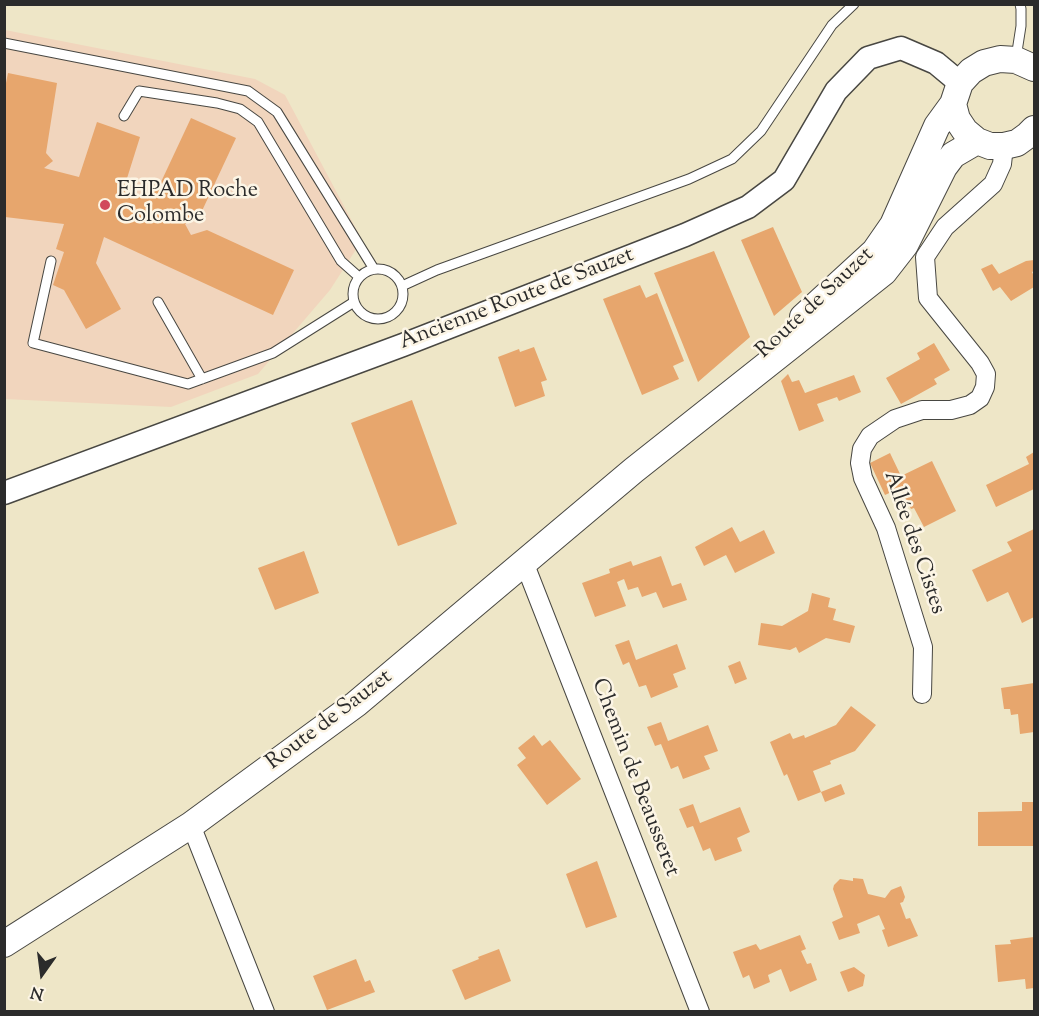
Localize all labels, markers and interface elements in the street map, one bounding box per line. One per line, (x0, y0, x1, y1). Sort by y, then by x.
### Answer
place label: EHPAD Roche Colombe (117, 179, 258, 230)
marker: EHPAD Roche Colombe (98, 198, 112, 212)
street label: Ancienne Route de Sauzet (396, 243, 638, 357)
street label: Route de Sauzet (752, 243, 880, 365)
street label: Allée des Cistes (876, 468, 950, 618)
street label: Route de Sauzet (262, 665, 398, 777)
street label: Chemin de Beausseret (584, 675, 684, 881)
north arrow (12, 944, 72, 1004)
text: N (29, 979, 47, 1005)

